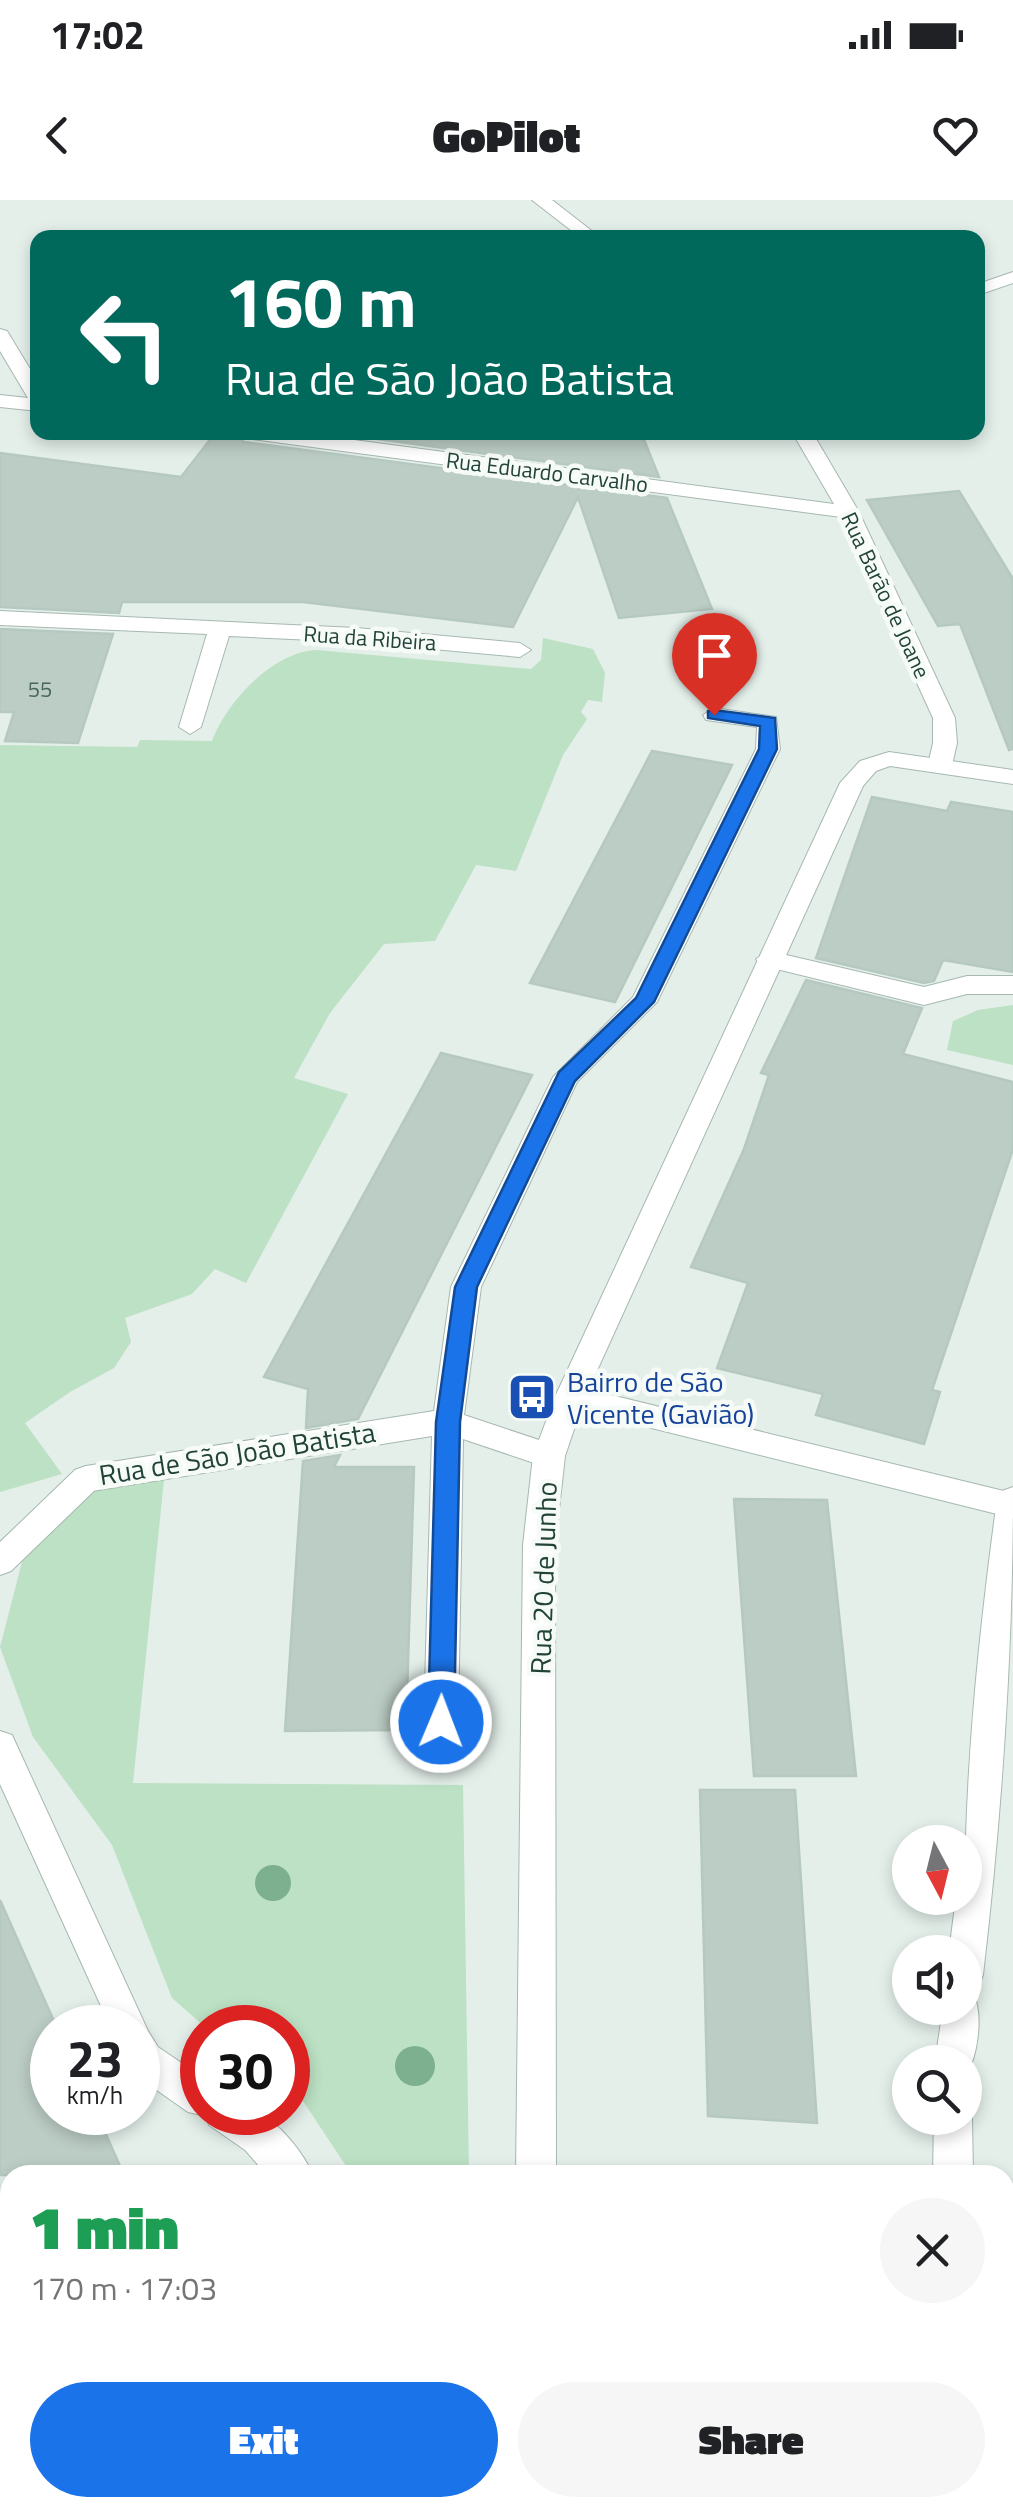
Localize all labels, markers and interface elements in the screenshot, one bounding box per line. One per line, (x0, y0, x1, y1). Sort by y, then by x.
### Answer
text: 17:02 (50, 6, 145, 64)
text: GoPilot (432, 101, 581, 169)
icon: back (30, 108, 85, 163)
icon: heart (928, 108, 983, 163)
text: 160 m (225, 248, 417, 354)
icon: left (60, 270, 190, 400)
text: Rua de São João Batista (225, 344, 674, 412)
street label: Rua Eduardo Carvalho (444, 443, 650, 501)
street label: Rua Barão de Joane (833, 506, 939, 684)
pin (672, 613, 757, 716)
street label: Rua da Ribeira (302, 616, 438, 660)
icon: arrive (687, 628, 742, 683)
house number: 55 (28, 672, 52, 706)
place label: Bairro de São Vicente (Gavião) (567, 1360, 754, 1435)
bus stop icon: Bairro de São Vicente (Gavião) (506, 1371, 558, 1423)
street label: Rua de São João Batista (96, 1410, 378, 1496)
street label: Rua 20 de Junho (518, 1481, 568, 1675)
position arrow (389, 1670, 493, 1774)
north arrow (892, 1825, 982, 1915)
map controls (892, 1825, 982, 2135)
button: sound (892, 1935, 982, 2025)
speed limit sign: 30 (180, 2005, 310, 2135)
text: 23 (67, 2020, 123, 2096)
button: search (892, 2045, 982, 2135)
text: km/h (67, 2076, 123, 2114)
text: 1 min (30, 2181, 179, 2272)
button: close (880, 2198, 985, 2303)
text: 170 m · 17:03 (30, 2264, 217, 2312)
button: Exit (30, 2382, 498, 2497)
button: Share (518, 2382, 985, 2497)

